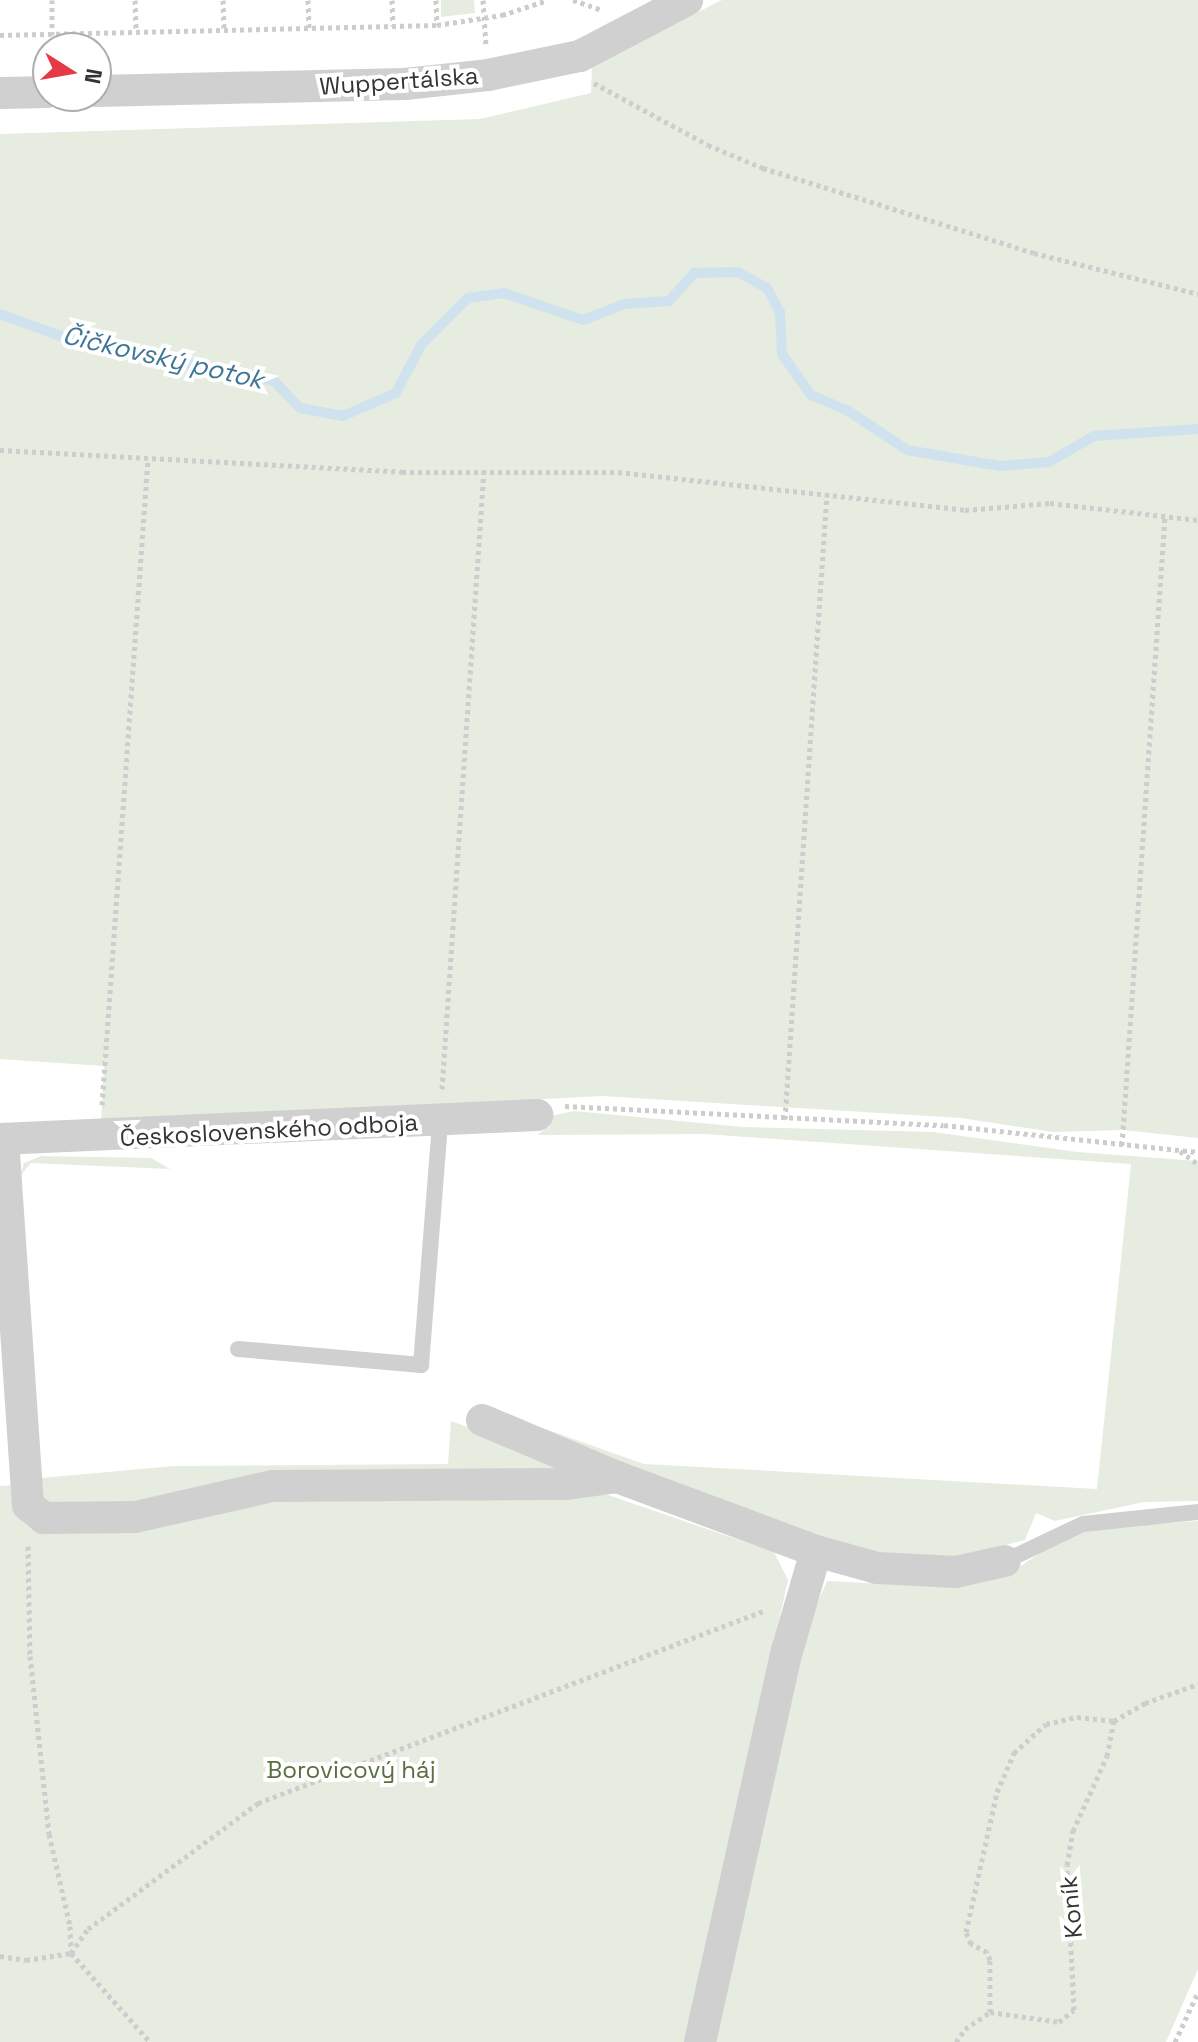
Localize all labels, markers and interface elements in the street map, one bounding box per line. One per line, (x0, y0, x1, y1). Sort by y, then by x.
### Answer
north arrow (32, 32, 112, 112)
street label: Wuppertálska (318, 61, 480, 101)
text: N (78, 66, 109, 86)
water label: Čičkovský potok (60, 320, 266, 396)
street label: Československého odboja (119, 1108, 419, 1152)
park label: Borovicový háj (266, 1756, 436, 1784)
street label: Koník (1054, 1875, 1088, 1939)

